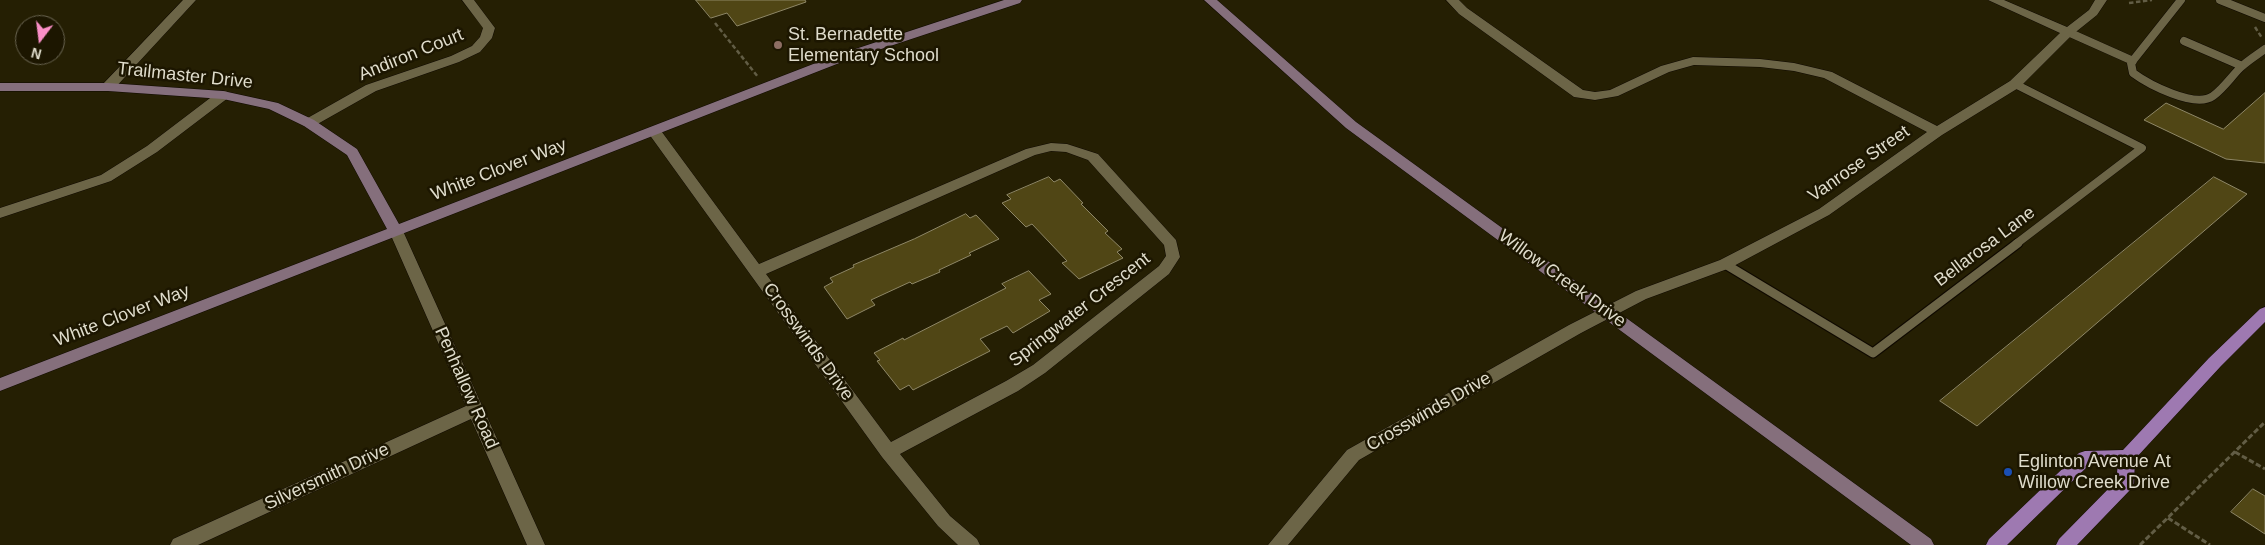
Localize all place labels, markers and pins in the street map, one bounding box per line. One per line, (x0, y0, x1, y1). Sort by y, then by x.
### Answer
place label: St. Bernadette Elementary School (788, 24, 939, 66)
marker: St. Bernadette Elementary School (772, 39, 784, 51)
place label: Eglinton Avenue At Willow Creek Drive (2018, 451, 2171, 494)
marker: Eglinton Avenue At Willow Creek Drive (2002, 466, 2014, 478)

